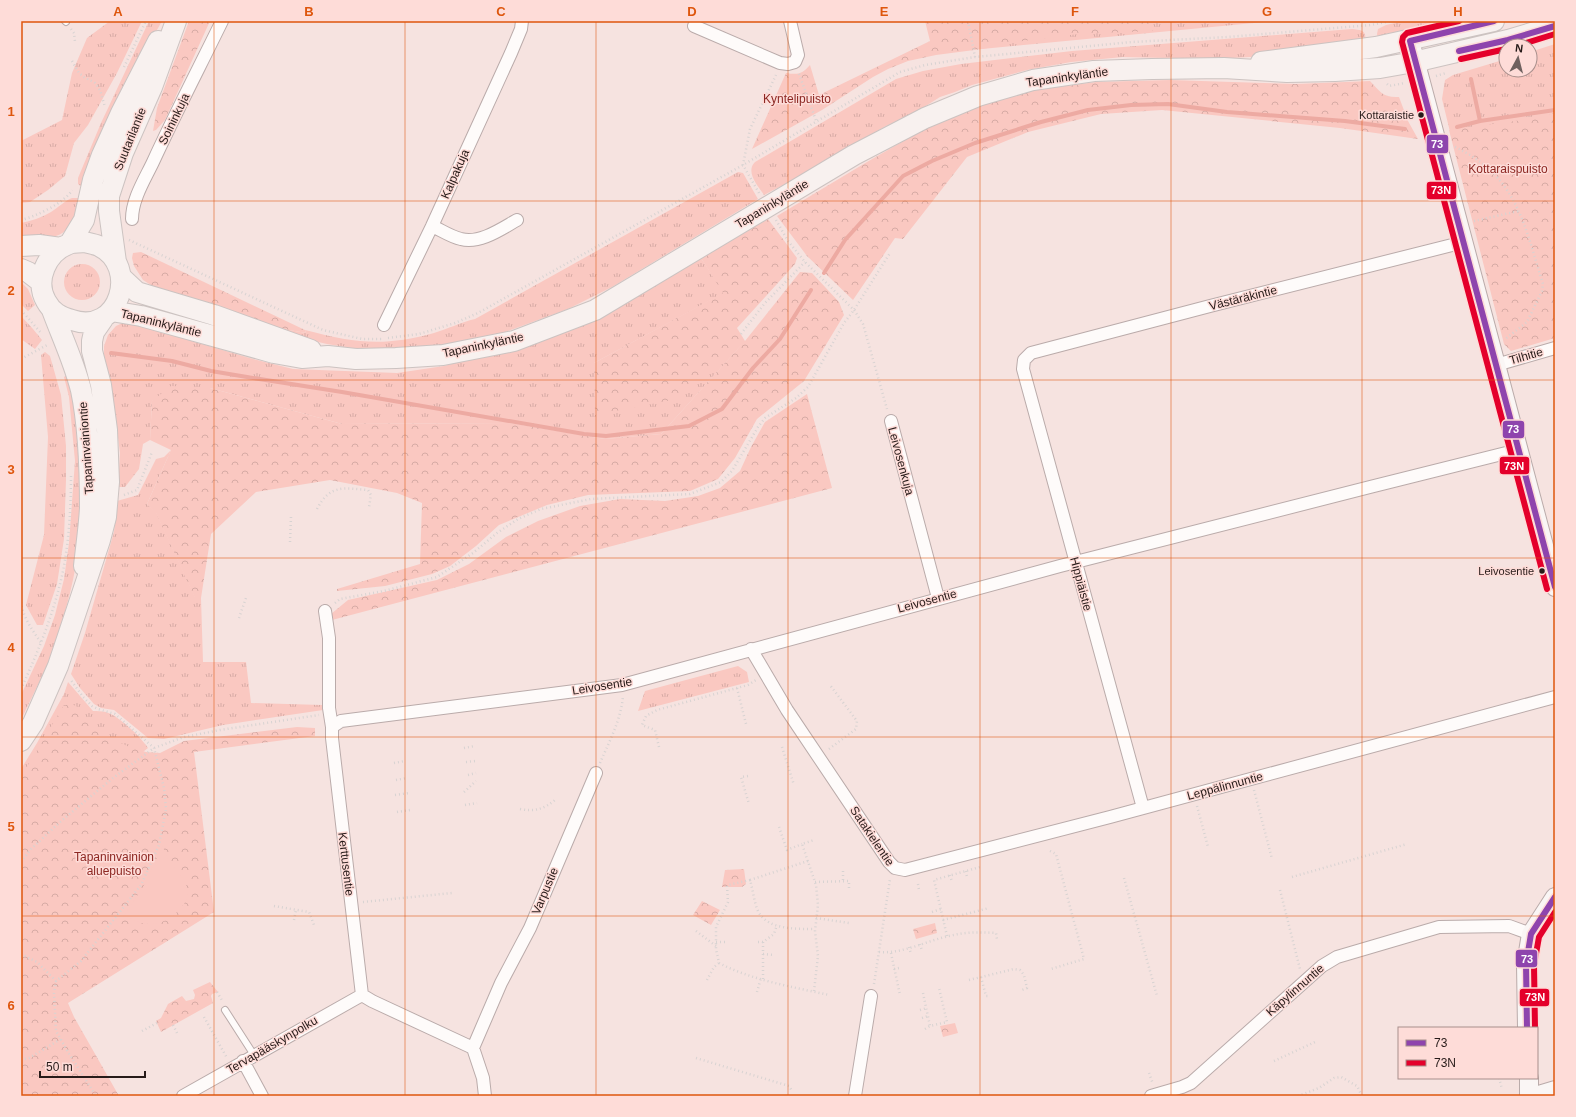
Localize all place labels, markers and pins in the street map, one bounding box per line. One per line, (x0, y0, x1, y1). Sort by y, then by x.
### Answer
place label: Kottaraistie (1359, 109, 1414, 121)
marker: Kottaraistie (1416, 110, 1426, 120)
place label: Leivosentie (1478, 565, 1534, 577)
marker: Leivosentie (1537, 566, 1547, 576)

